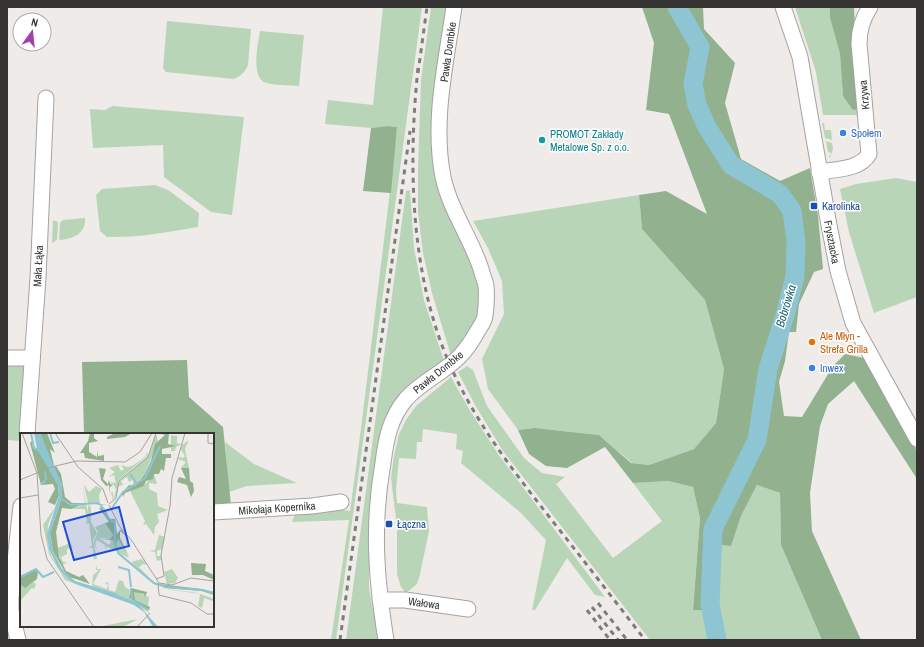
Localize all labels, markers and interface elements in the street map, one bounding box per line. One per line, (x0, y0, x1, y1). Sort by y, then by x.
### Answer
north arrow (12, 12, 52, 52)
text: N (30, 15, 40, 30)
street label: Pawła Dombke (437, 21, 459, 83)
street label: Krzywa (855, 80, 873, 110)
place label: Społem (851, 126, 882, 140)
place label: PROMOT Zakłady Metalowe Sp. z o.o. (550, 127, 629, 154)
marker: Społem (838, 128, 848, 138)
marker: PROMOT Zakłady Metalowe Sp. z o.o. (537, 135, 547, 145)
place label: Karolinka (822, 199, 860, 213)
marker: Karolinka (809, 201, 819, 211)
street label: Frysztacka (821, 219, 843, 265)
street label: Mała Łąka (30, 245, 46, 287)
water label: Bobrówka (772, 282, 800, 329)
place label: Ale Młyn - Strefa Grilla (819, 329, 868, 356)
marker: Ale Młyn - Strefa Grilla (807, 337, 817, 347)
street label: Pawła Dombke (410, 347, 466, 397)
place label: Inwex (820, 361, 844, 375)
marker: Inwex (807, 363, 817, 373)
inset map (20, 433, 214, 627)
street label: Mikołaja Kopernika (238, 498, 316, 518)
place label: Łączna (397, 517, 426, 531)
marker: Łączna (384, 519, 394, 529)
street label: Wałowa (407, 594, 441, 612)

